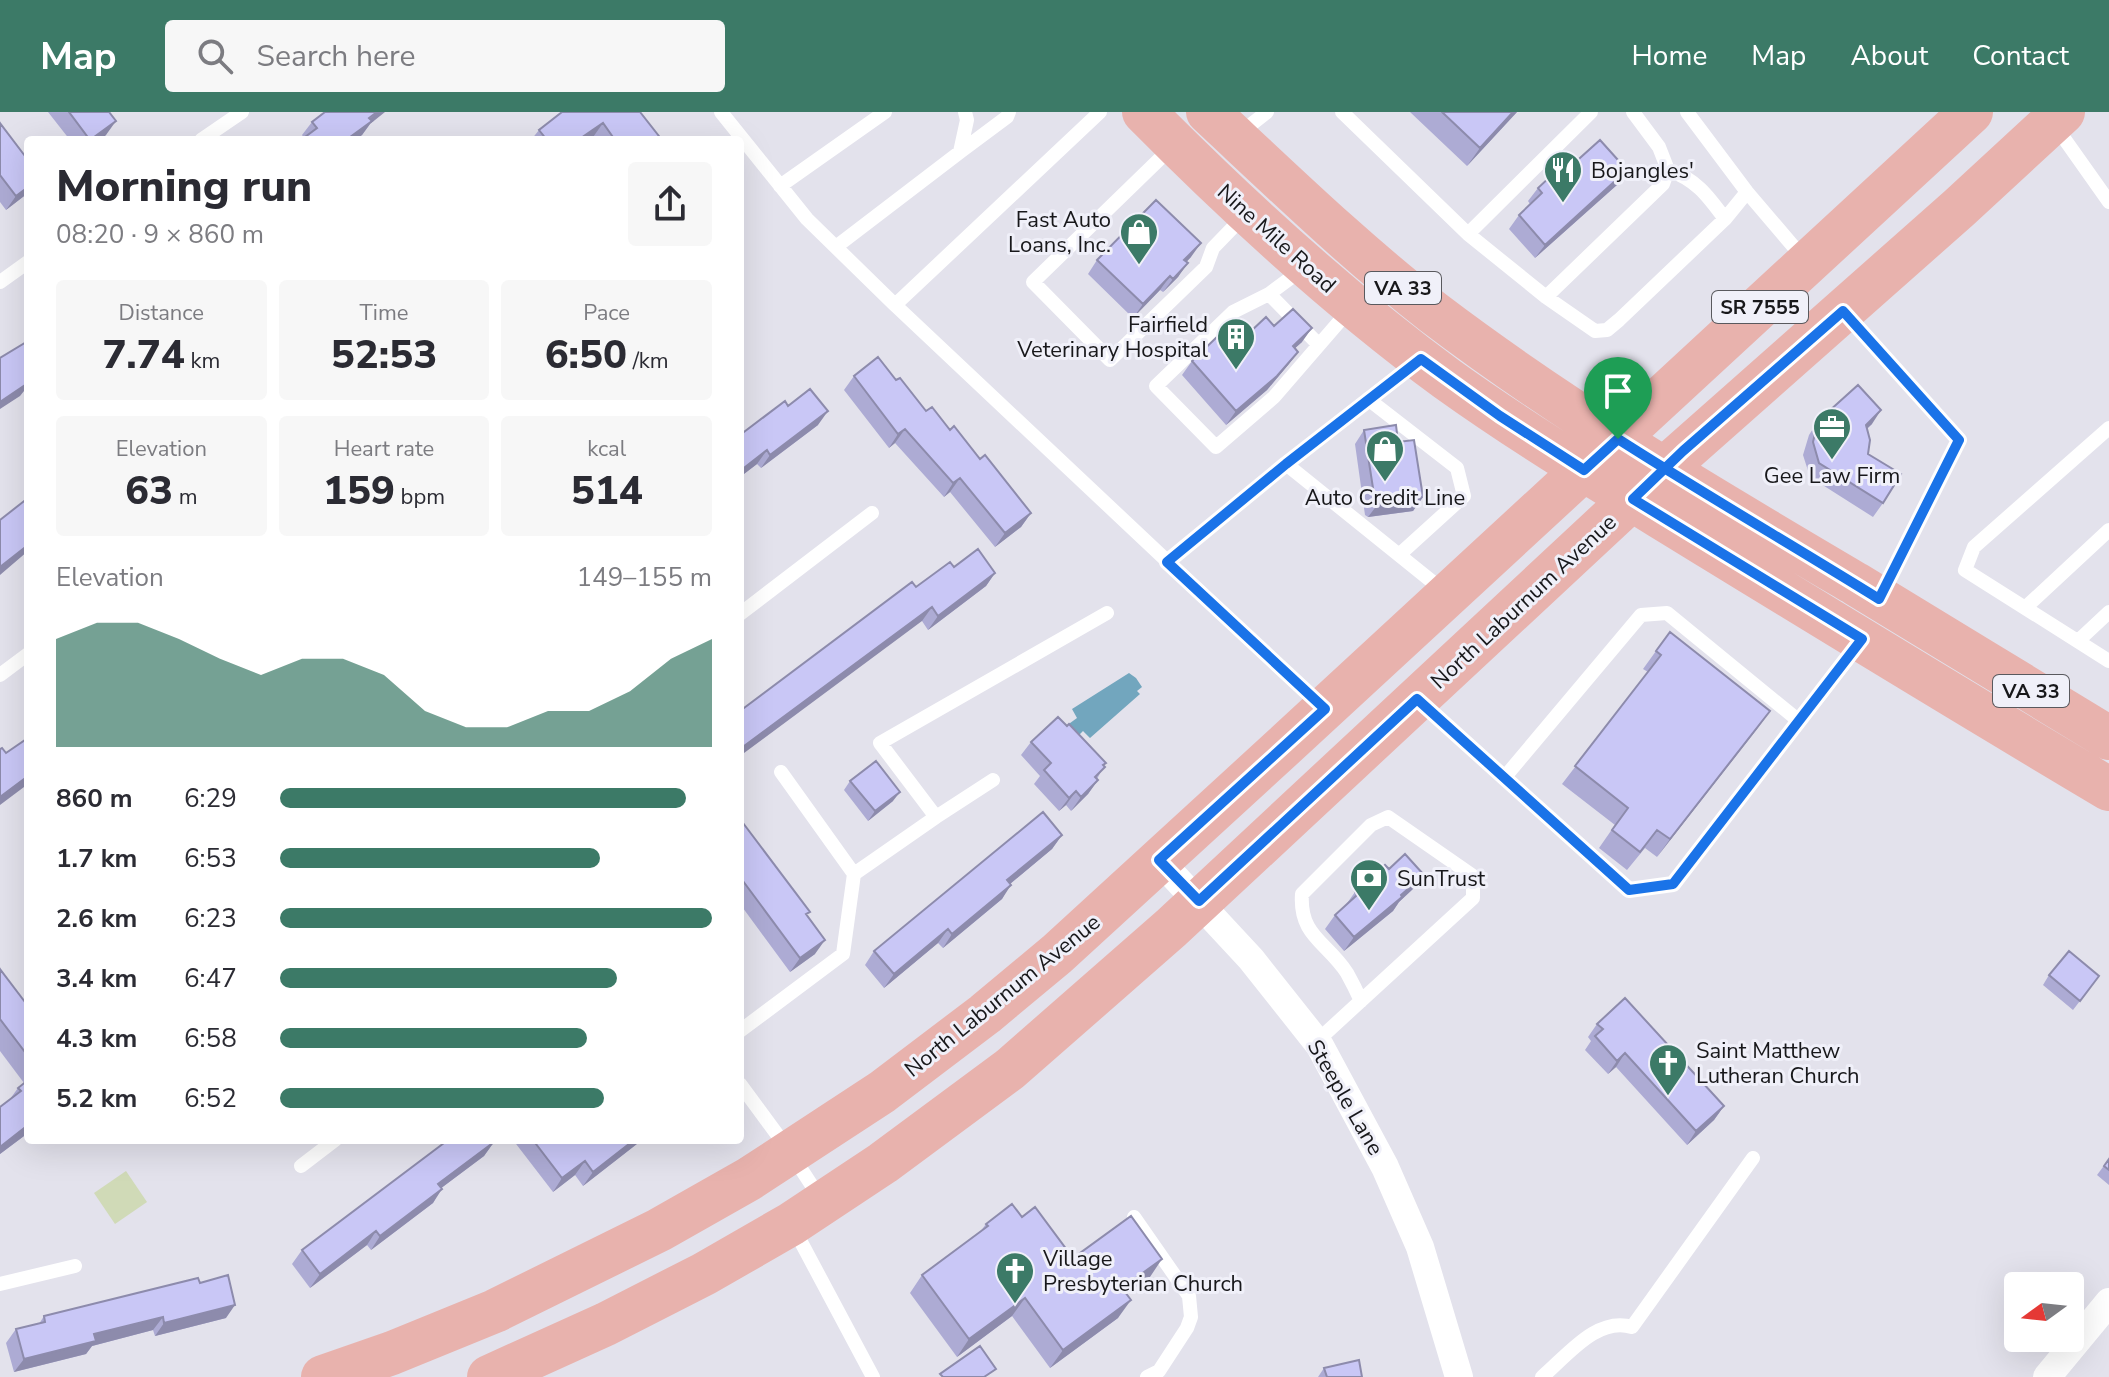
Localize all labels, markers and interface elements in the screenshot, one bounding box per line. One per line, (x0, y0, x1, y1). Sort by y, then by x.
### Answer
search box (165, 20, 725, 92)
text: Map (40, 31, 117, 82)
icon: search (193, 34, 237, 78)
text: Search here (257, 36, 416, 77)
text: Home (1632, 37, 1707, 75)
text: Map (1751, 37, 1806, 75)
text: About (1850, 37, 1928, 75)
text: Contact (1972, 37, 2069, 75)
restaurant icon: Bojangles' (1542, 149, 1584, 204)
place label: Bojangles' (1591, 156, 1694, 186)
text: Morning run (56, 157, 312, 217)
button: share (628, 162, 712, 246)
street label: Nine Mile Road (1211, 177, 1342, 300)
place label: Fast Auto Loans, Inc. (1008, 205, 1111, 260)
shop icon: Fast Auto Loans, Inc. (1118, 211, 1160, 266)
text: 08:20 · 9 × 860 m (56, 217, 264, 252)
road number: VA 33 (1365, 272, 1441, 304)
road number: SR 7555 (1712, 291, 1808, 323)
text: Distance (119, 298, 204, 328)
text: Time (360, 298, 408, 328)
text: Pace (583, 298, 630, 328)
place label: Fairfield Veterinary Hospital (1016, 310, 1208, 365)
building icon: Fairfield Veterinary Hospital (1215, 316, 1257, 371)
text: 7.74 (102, 328, 185, 382)
text: 52:53 (331, 328, 437, 382)
text: 6:50 (545, 328, 627, 382)
text: km (185, 346, 220, 376)
text: /km (627, 346, 669, 376)
pin (1584, 357, 1652, 439)
icon: arrive (1596, 369, 1640, 413)
office icon: Gee Law Firm (1811, 406, 1853, 461)
shop icon: Auto Credit Line (1364, 428, 1406, 483)
text: Elevation (116, 434, 207, 464)
text: Heart rate (334, 434, 434, 464)
text: kcal (587, 434, 626, 464)
place label: Gee Law Firm (1764, 461, 1900, 491)
text: 63 (125, 464, 173, 518)
text: 159 (323, 464, 395, 518)
text: 514 (571, 464, 643, 518)
text: m (173, 482, 198, 512)
text: bpm (395, 482, 445, 512)
place label: Auto Credit Line (1305, 483, 1465, 513)
street label: North Laburnum Avenue (1424, 508, 1623, 696)
text: Elevation (56, 560, 164, 595)
text: 149–155 m (576, 560, 712, 595)
road number: VA 33 (1993, 675, 2069, 707)
text: 860 m (56, 781, 133, 816)
text: 6:29 (184, 781, 237, 816)
text: 1.7 km (56, 841, 137, 876)
text: 6:53 (184, 841, 237, 876)
bank icon: SunTrust (1348, 857, 1390, 912)
place label: SunTrust (1397, 864, 1486, 894)
text: 2.6 km (56, 901, 137, 936)
text: 6:23 (184, 901, 237, 936)
street label: North Laburnum Avenue (899, 907, 1107, 1084)
text: 3.4 km (56, 961, 137, 996)
text: 6:47 (184, 961, 237, 996)
text: 4.3 km (56, 1021, 137, 1056)
text: 6:58 (184, 1021, 237, 1056)
street label: Steeple Lane (1300, 1034, 1390, 1161)
place label: Saint Matthew Lutheran Church (1696, 1036, 1860, 1091)
church icon: Saint Matthew Lutheran Church (1647, 1042, 1689, 1097)
text: 5.2 km (56, 1081, 137, 1116)
text: 6:52 (184, 1081, 237, 1116)
place label: Village Presbyterian Church (1042, 1244, 1243, 1299)
church icon: Village Presbyterian Church (994, 1250, 1036, 1305)
north arrow (2004, 1272, 2084, 1352)
map controls (2004, 1272, 2084, 1352)

